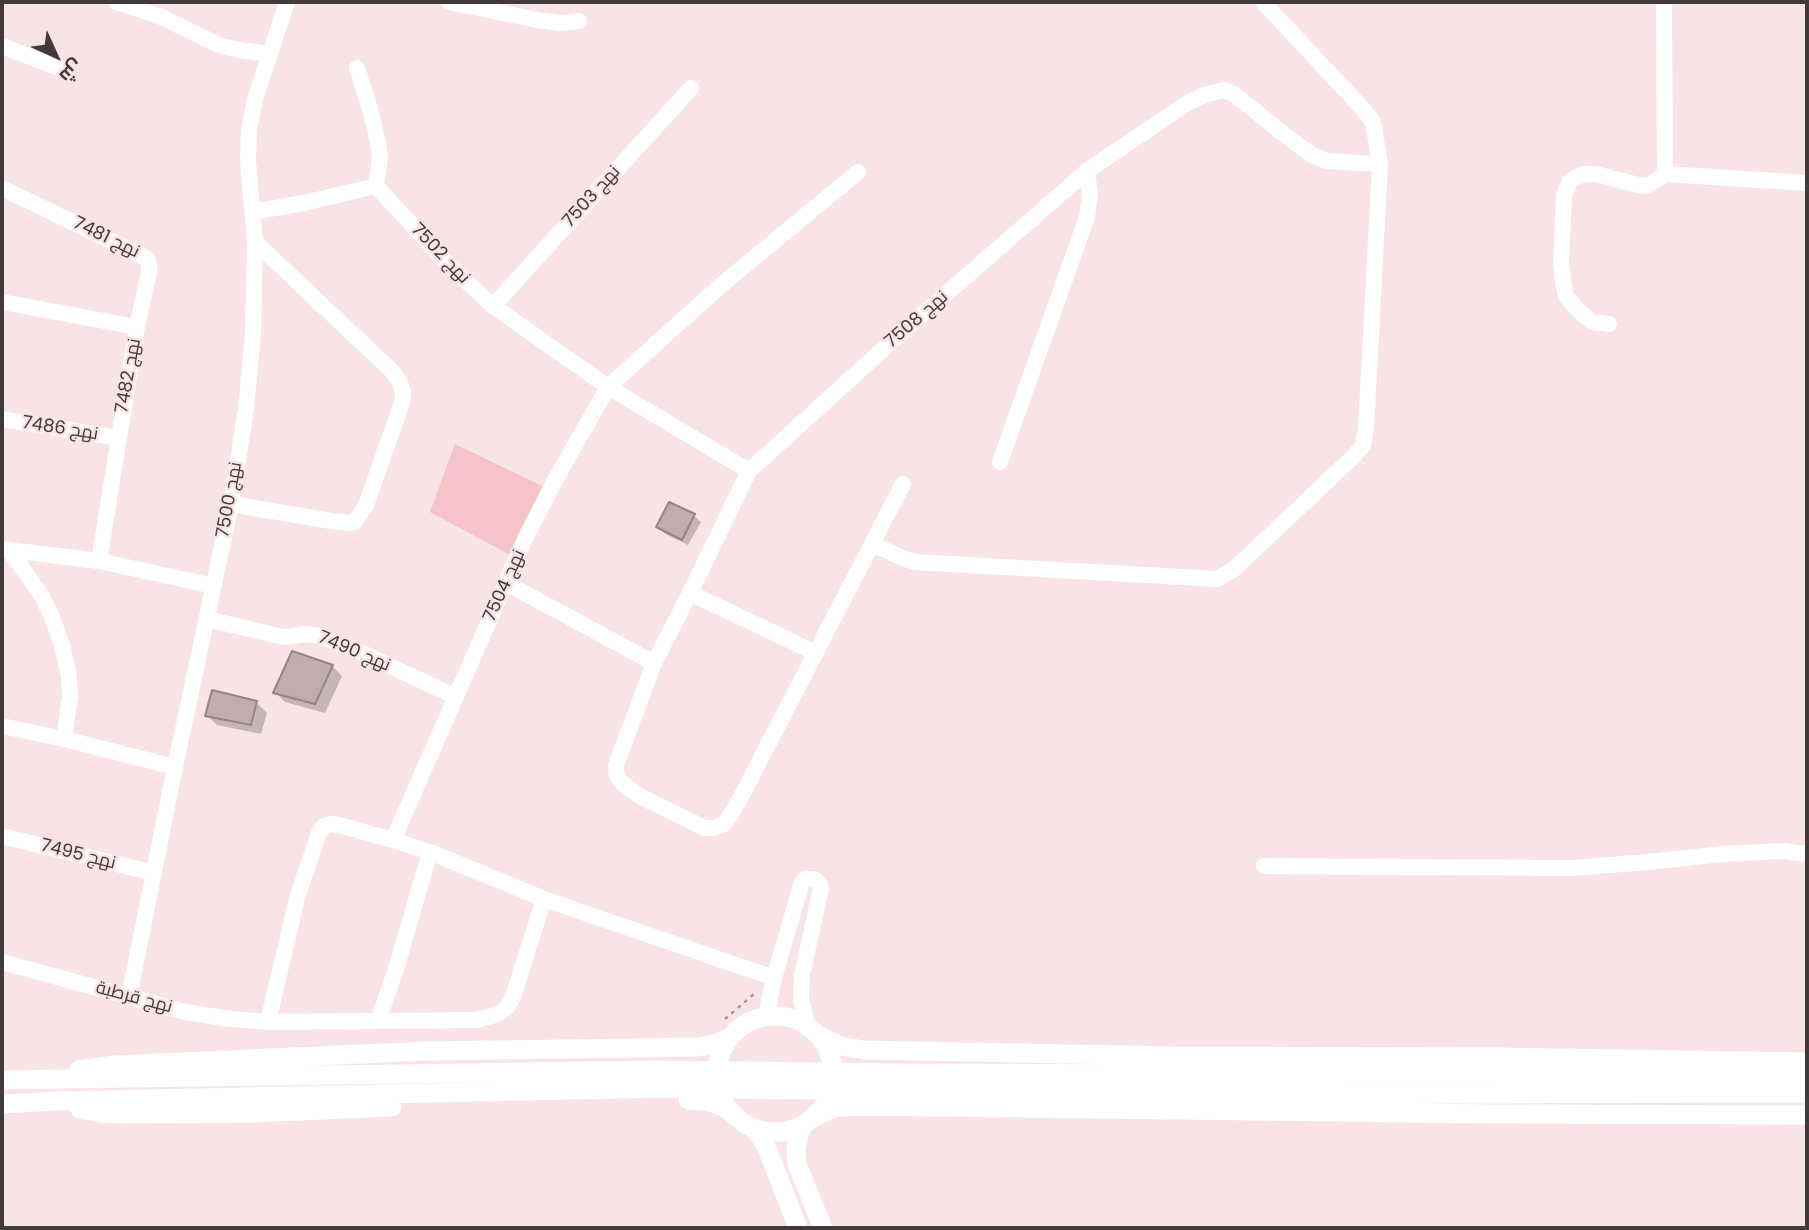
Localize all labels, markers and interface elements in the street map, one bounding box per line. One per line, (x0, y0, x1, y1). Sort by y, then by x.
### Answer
north arrow (21, 21, 91, 91)
text: ش (53, 53, 89, 89)
street label: نهج 7503 (559, 162, 625, 232)
street label: نهج 7481 (69, 213, 143, 263)
street label: نهج 7502 (406, 219, 474, 289)
street label: نهج 7508 (881, 287, 953, 353)
street label: نهج 7482 (112, 337, 146, 415)
street label: نهج 7486 (20, 412, 100, 446)
street label: نهج 7500 (213, 460, 247, 540)
street label: نهج 7504 (480, 547, 530, 625)
street label: نهج 7490 (315, 627, 393, 677)
street label: نهج 7495 (38, 835, 118, 875)
street label: نهج قرطبة (93, 977, 175, 1019)

